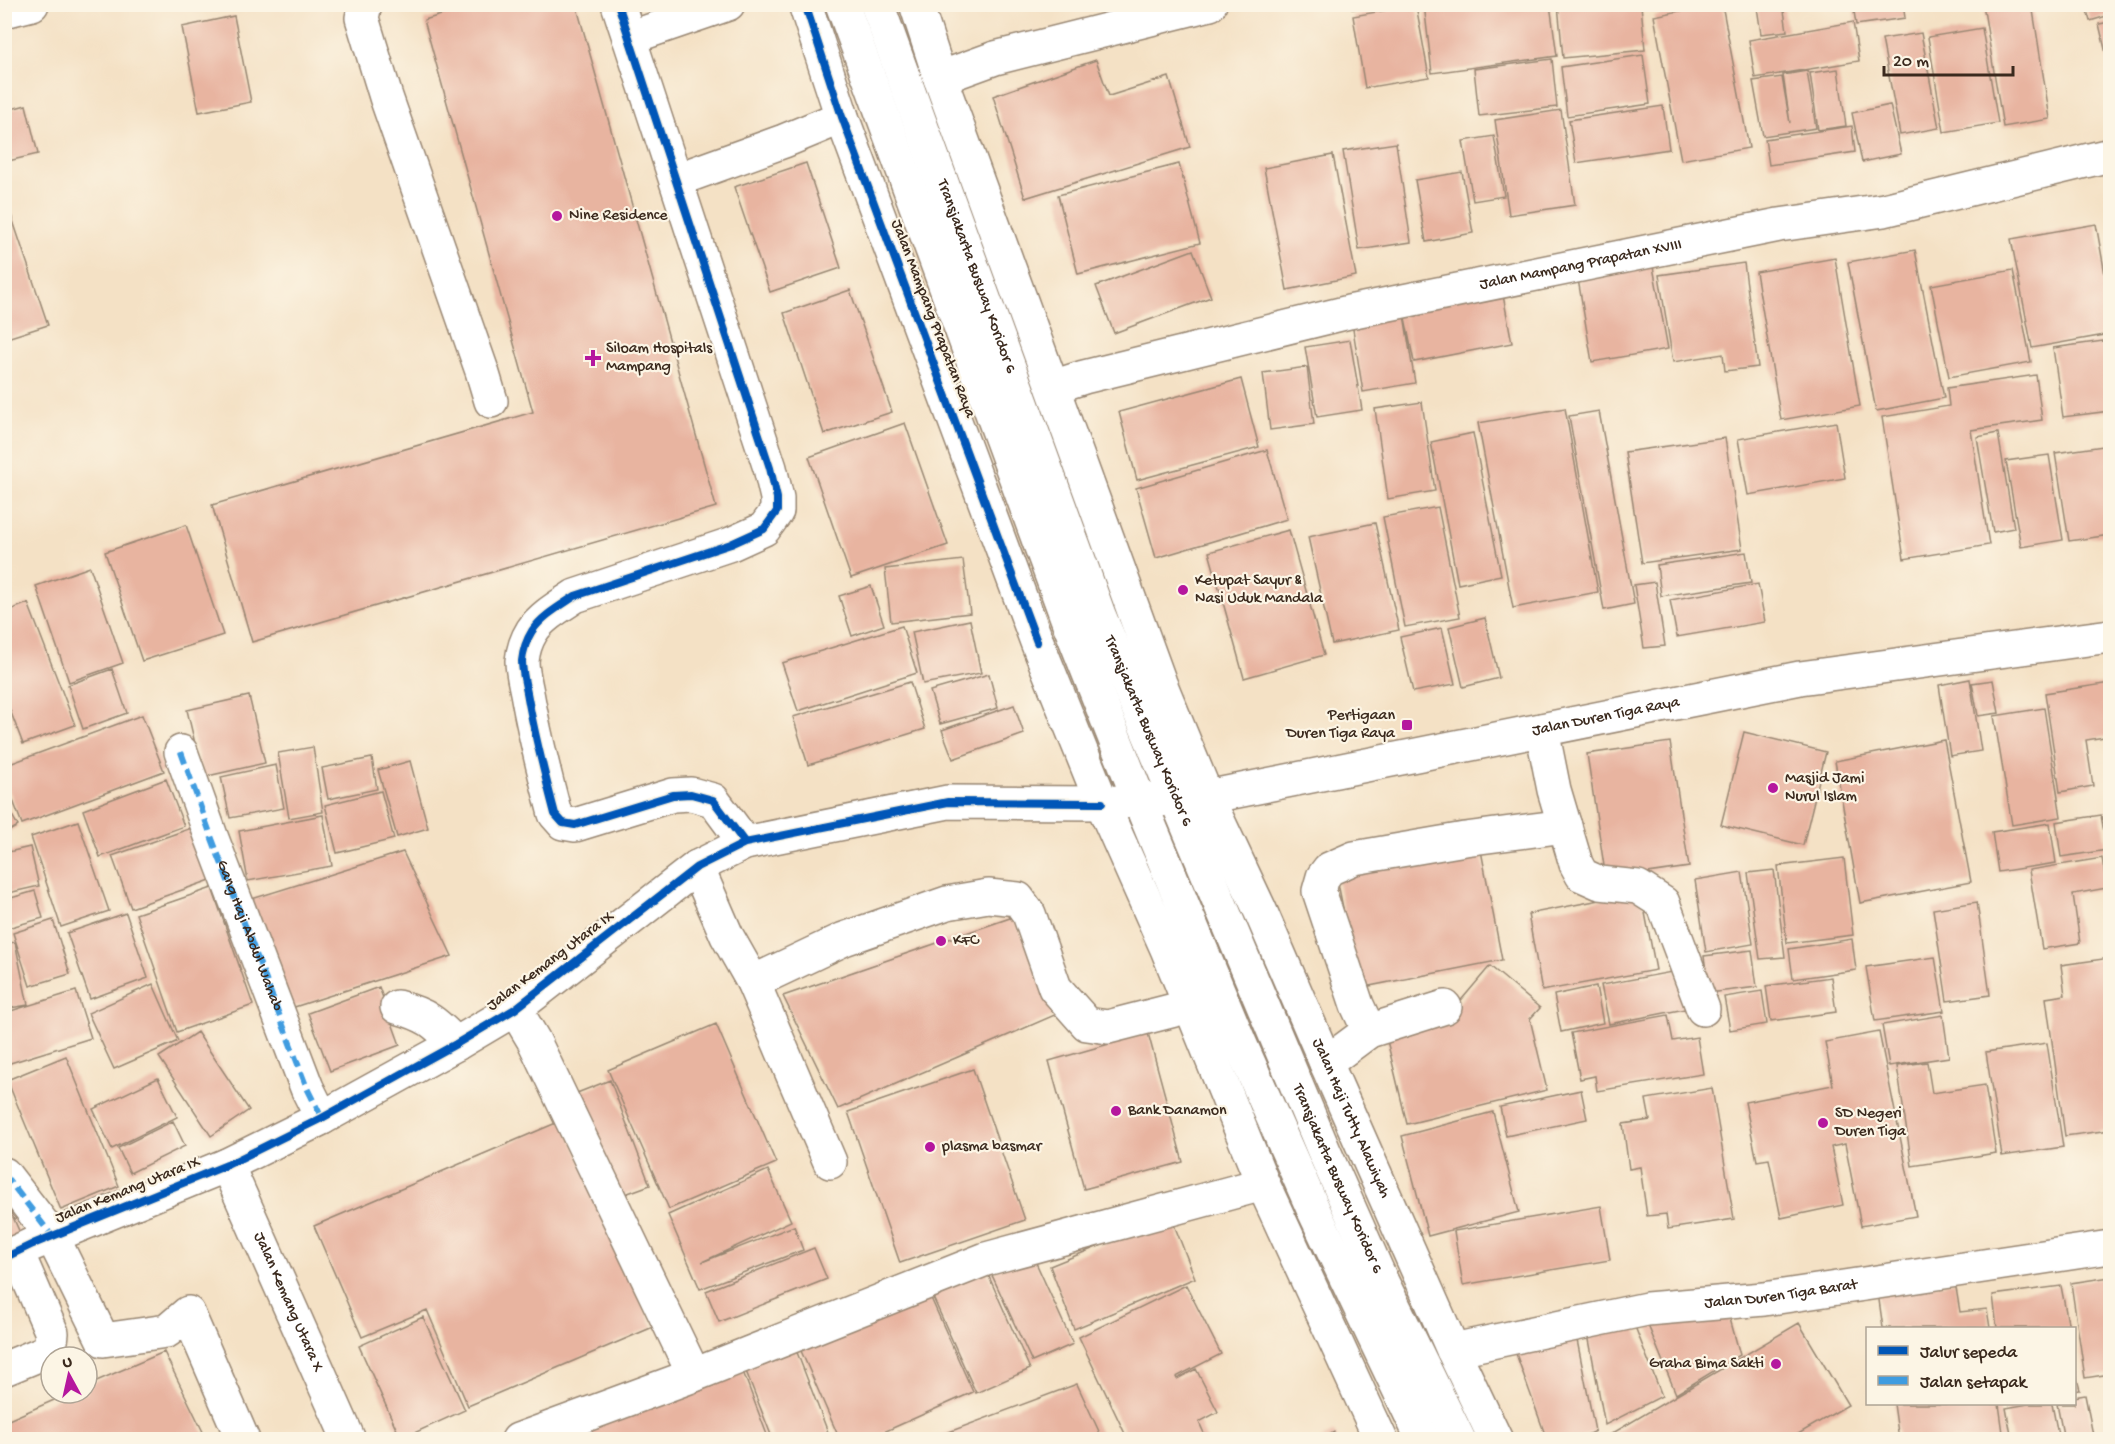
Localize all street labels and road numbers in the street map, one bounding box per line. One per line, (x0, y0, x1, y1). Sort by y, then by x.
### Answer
street label: Transjakarta Busway Koridor 6 (932, 176, 1020, 377)
street label: Jalan Mampang Prapatan Raya (885, 217, 979, 422)
street label: Jalan Mampang Prapatan XVIII (1478, 235, 1684, 295)
street label: Transjakarta Busway Koridor 6 (1099, 632, 1196, 830)
street label: Jalan Duren Tiga Raya (1530, 693, 1682, 741)
street label: Gang Haji Abdul Wahab (212, 858, 287, 1014)
street label: Jalan Kemang Utara IX (484, 908, 619, 1016)
street label: Jalan Haji Tutty Alawiyah (1307, 1036, 1394, 1202)
street label: Transjakarta Busway Koridor 6 (1287, 1080, 1387, 1277)
street label: Jalan Kemang Utara IX (53, 1153, 204, 1229)
street label: Jalan Kemang Utara X (249, 1229, 327, 1375)
street label: Jalan Duren Tiga Barat (1704, 1275, 1860, 1314)

